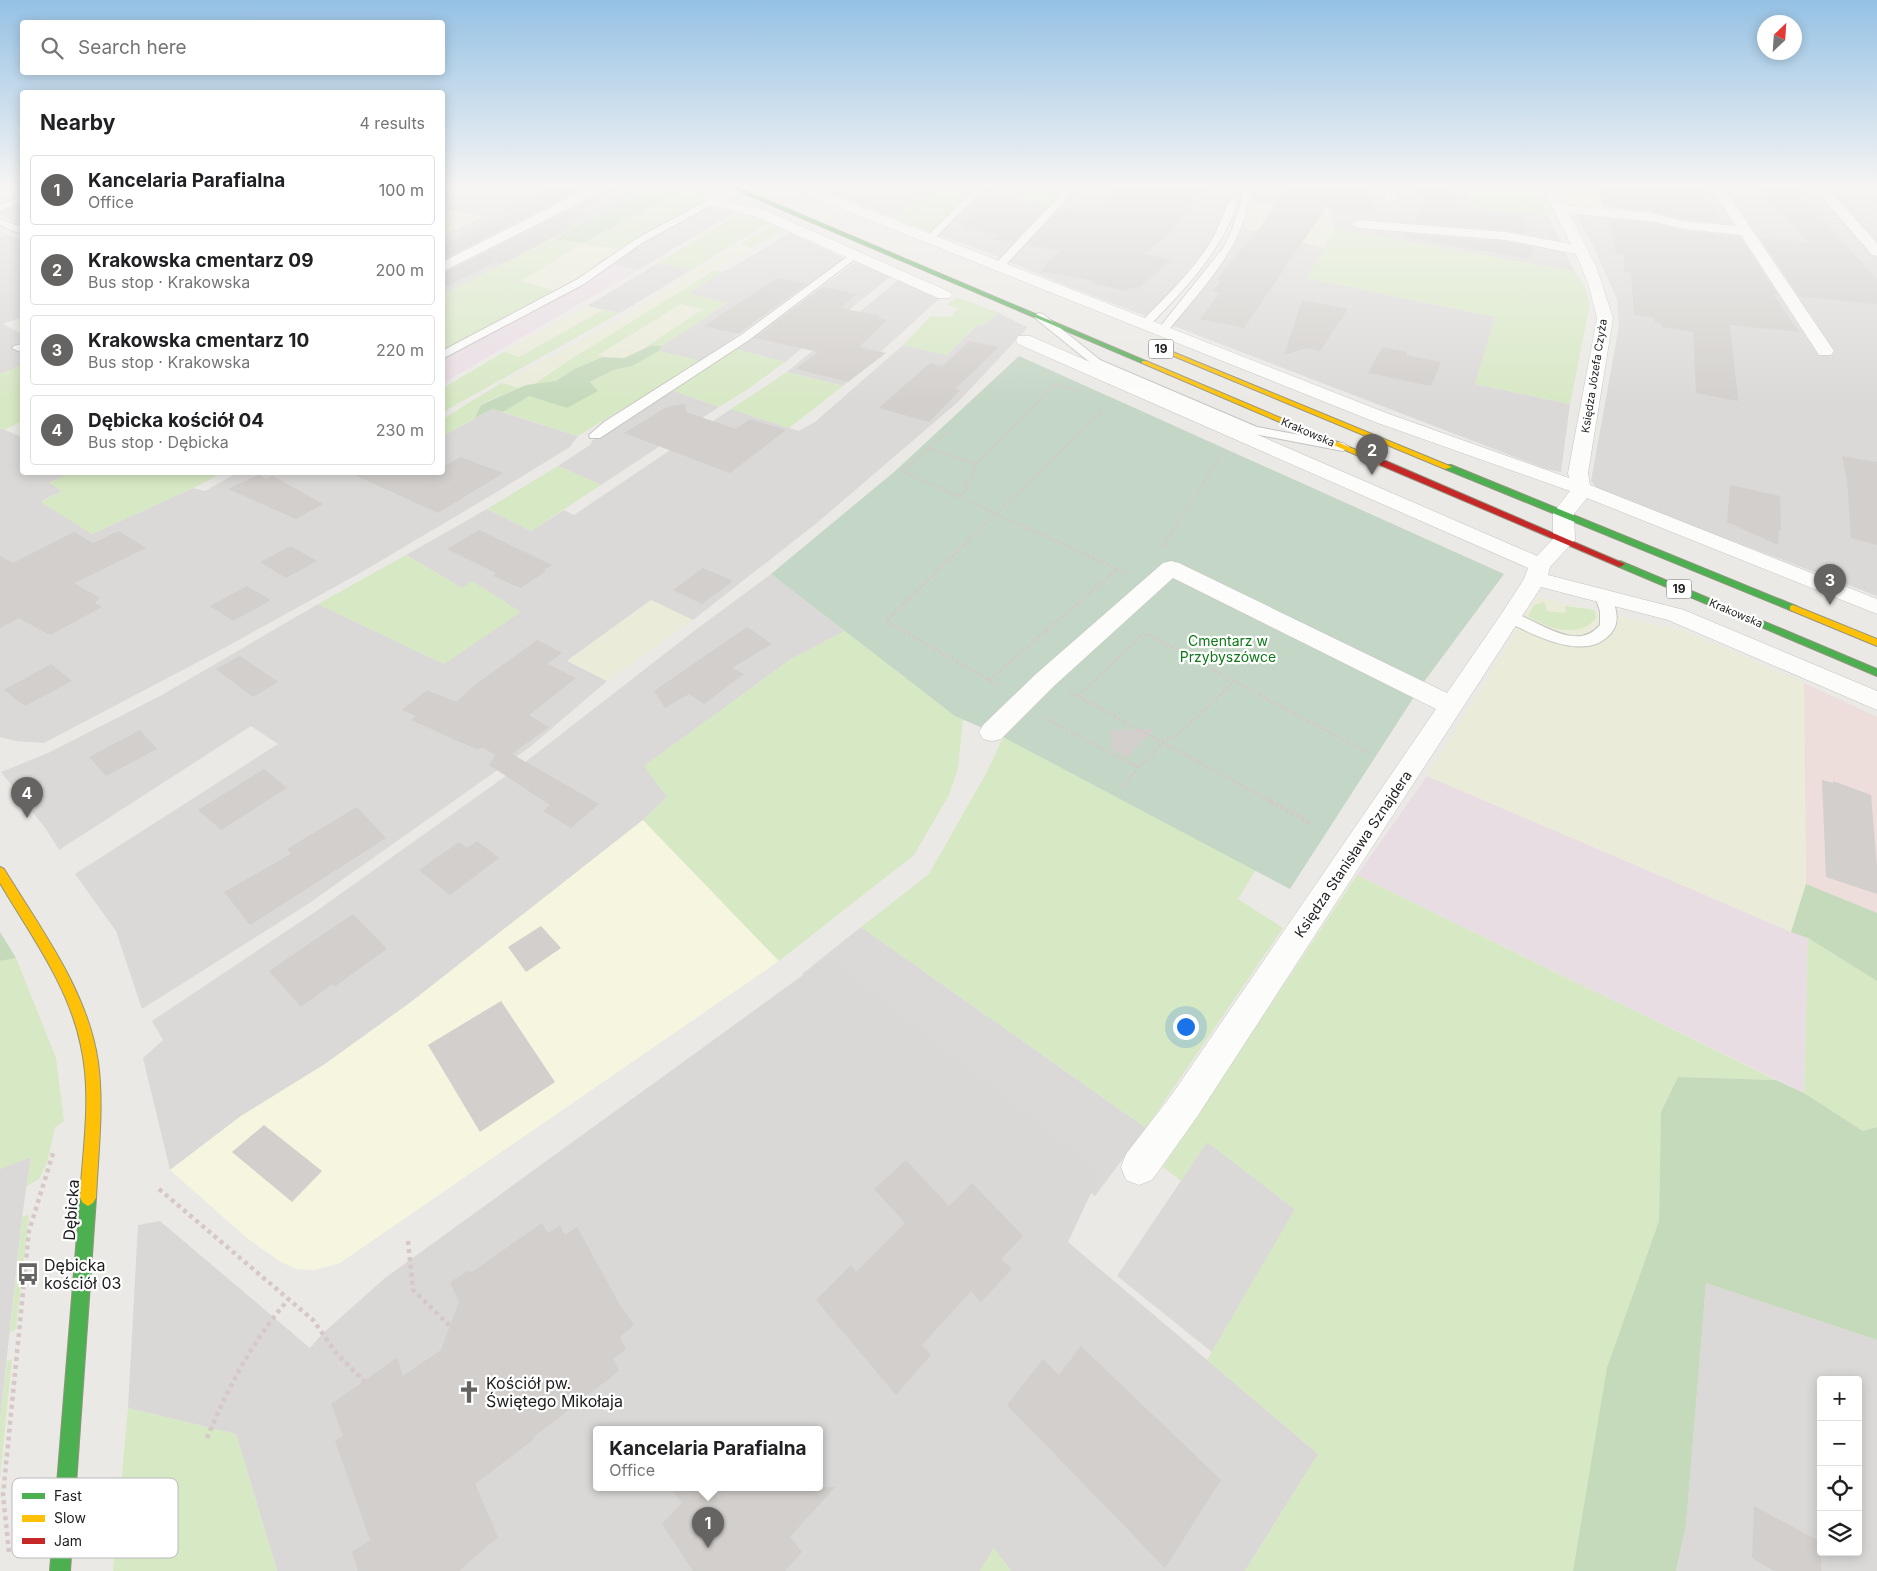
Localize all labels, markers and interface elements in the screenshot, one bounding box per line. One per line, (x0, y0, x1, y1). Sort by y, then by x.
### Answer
north arrow (1757, 15, 1802, 60)
search box (20, 20, 445, 75)
icon: search (38, 34, 66, 62)
text: Search here (78, 36, 187, 59)
text: Nearby (40, 110, 115, 135)
text: 4 results (360, 113, 425, 133)
text: Kancelaria Parafialna (88, 169, 285, 192)
text: 1 (54, 180, 60, 200)
text: 100 m (379, 180, 424, 200)
text: Office (88, 192, 134, 212)
text: Krakowska cmentarz 09 (88, 249, 314, 272)
text: 2 (52, 260, 62, 280)
text: 200 m (376, 260, 424, 280)
text: Bus stop · Krakowska (88, 272, 250, 292)
street label: Księdza Józefa Czyża (1578, 318, 1610, 434)
text: Krakowska cmentarz 10 (88, 329, 309, 352)
road number: 19 (1148, 339, 1174, 358)
text: 3 (52, 340, 62, 360)
text: 220 m (376, 340, 424, 360)
text: Bus stop · Krakowska (88, 352, 250, 372)
text: Dębicka kościół 04 (88, 409, 264, 432)
street label: Krakowska (1279, 414, 1337, 450)
text: 4 (52, 420, 62, 440)
text: 230 m (376, 420, 424, 440)
text: Bus stop · Dębicka (88, 432, 229, 452)
pin: 2 (1356, 434, 1388, 475)
pin: 3 (1814, 564, 1846, 605)
road number: 19 (1666, 580, 1692, 598)
street label: Krakowska (1707, 595, 1765, 631)
park label: Cmentarz w Przybyszówce (1180, 632, 1276, 665)
street label: Księdza Stanisława Sznajdera (1290, 767, 1415, 940)
pin: 4 (11, 777, 43, 818)
your location (1173, 1014, 1199, 1040)
street label: Dębicka (59, 1179, 83, 1241)
place label: Dębicka kościół 03 (44, 1255, 121, 1293)
bus stop icon: Dębicka kościół 03 (15, 1261, 41, 1287)
place label: Kościół pw. Świętego Mikołaja (486, 1373, 623, 1411)
map controls (1817, 1376, 1862, 1556)
button: + (1817, 1376, 1862, 1421)
church icon: Kościół pw. Świętego Mikołaja (456, 1379, 482, 1405)
button: − (1817, 1421, 1862, 1466)
popup (593, 1426, 823, 1491)
text: Kancelaria Parafialna (609, 1437, 807, 1460)
text: Office (609, 1460, 655, 1480)
button: locate (1817, 1466, 1862, 1511)
legend (12, 1478, 178, 1558)
text: Fast (54, 1487, 82, 1504)
pin: 1 (692, 1507, 724, 1548)
text: Slow (54, 1509, 86, 1526)
button: layers (1817, 1511, 1862, 1556)
text: Jam (54, 1532, 82, 1549)

